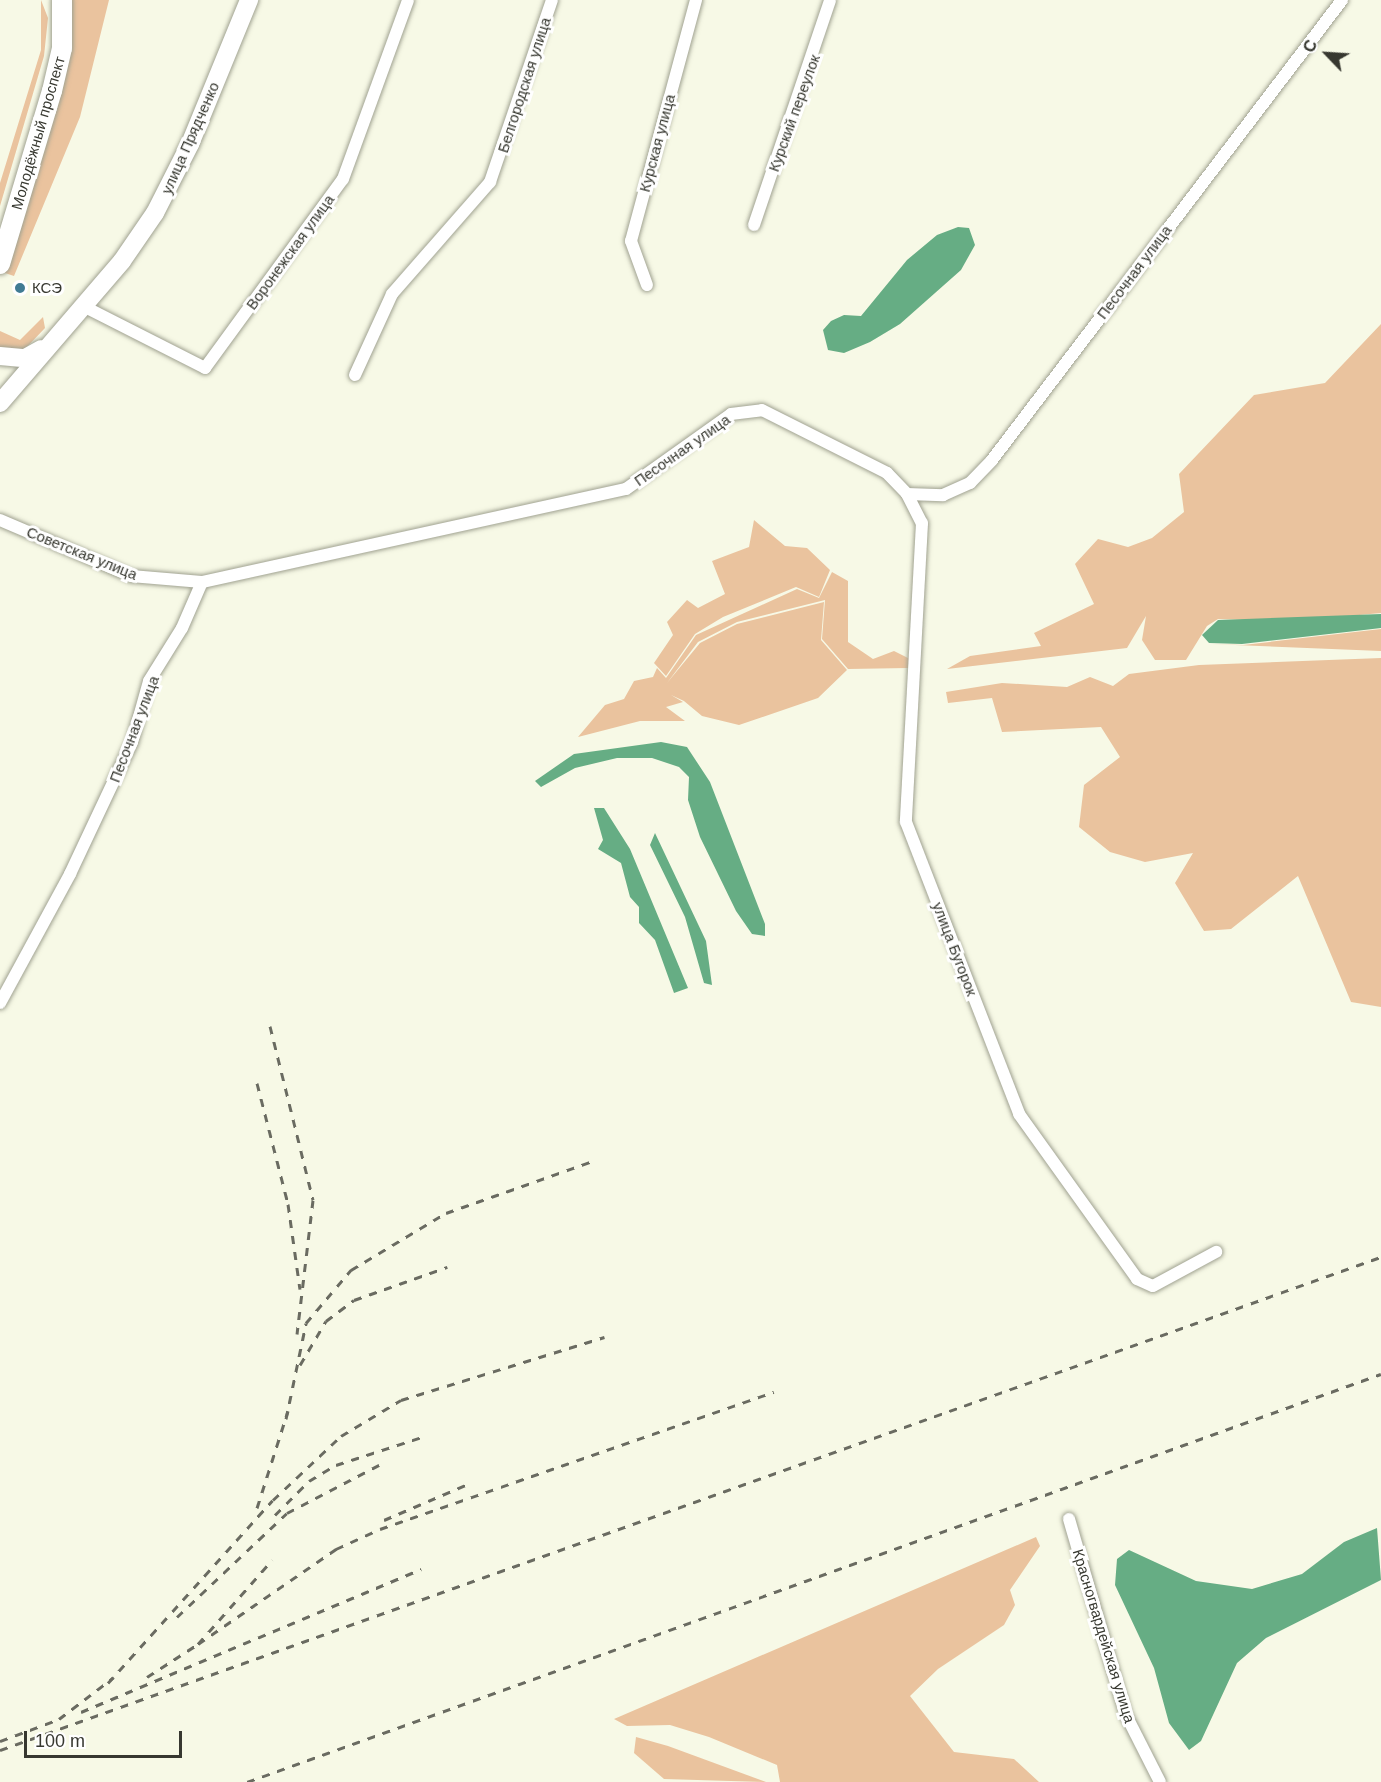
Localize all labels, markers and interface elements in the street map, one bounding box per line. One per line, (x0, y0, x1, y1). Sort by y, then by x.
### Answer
street label: Белгородская улица (494, 15, 554, 155)
north arrow (1297, 24, 1357, 84)
text: С (1300, 37, 1320, 55)
street label: Курский переулок (764, 52, 824, 174)
street label: Молодёжный проспект (7, 54, 69, 212)
street label: улица Прядченко (157, 79, 223, 197)
street label: Курская улица (635, 92, 679, 194)
street label: Воронежская улица (242, 191, 338, 313)
street label: Песочная улица (1093, 222, 1175, 322)
place label: КСЭ (32, 279, 62, 297)
marker: КСЭ (13, 281, 27, 295)
street label: Песочная улица (631, 410, 733, 490)
street label: Советская улица (24, 523, 140, 583)
street label: Песочная улица (105, 673, 163, 785)
street label: улица Бугорок (929, 899, 981, 999)
street label: Красногвардейская улица (1069, 1547, 1139, 1725)
scale bar (27, 1719, 184, 1757)
text: 100 m (35, 1731, 85, 1751)

